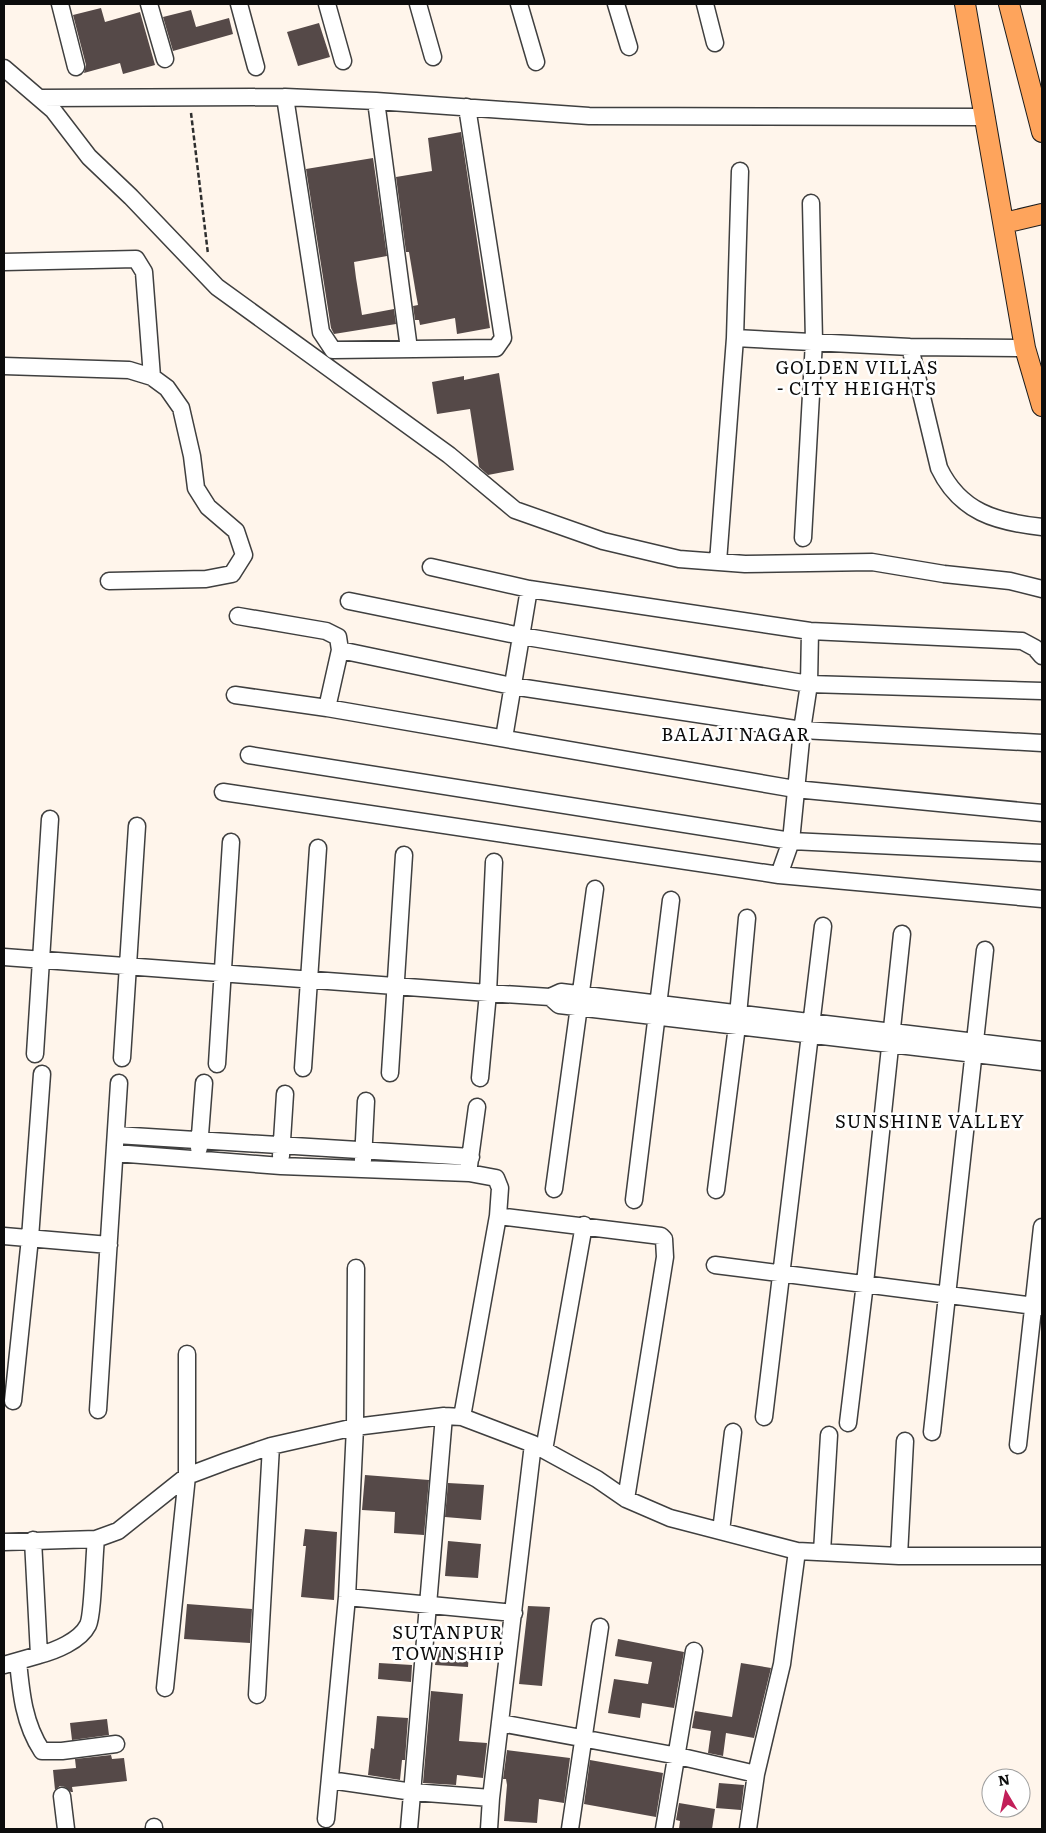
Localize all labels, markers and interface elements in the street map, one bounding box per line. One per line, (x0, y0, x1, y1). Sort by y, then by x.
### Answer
district label: GOLDEN VILLAS - CITY HEIGHTS (775, 353, 939, 401)
district label: BALAJI NAGAR (661, 720, 811, 747)
district label: SUNSHINE VALLEY (835, 1107, 1025, 1134)
district label: SUTANPUR TOWNSHIP (391, 1618, 505, 1666)
north arrow (981, 1768, 1031, 1818)
text: N (996, 1768, 1011, 1790)

